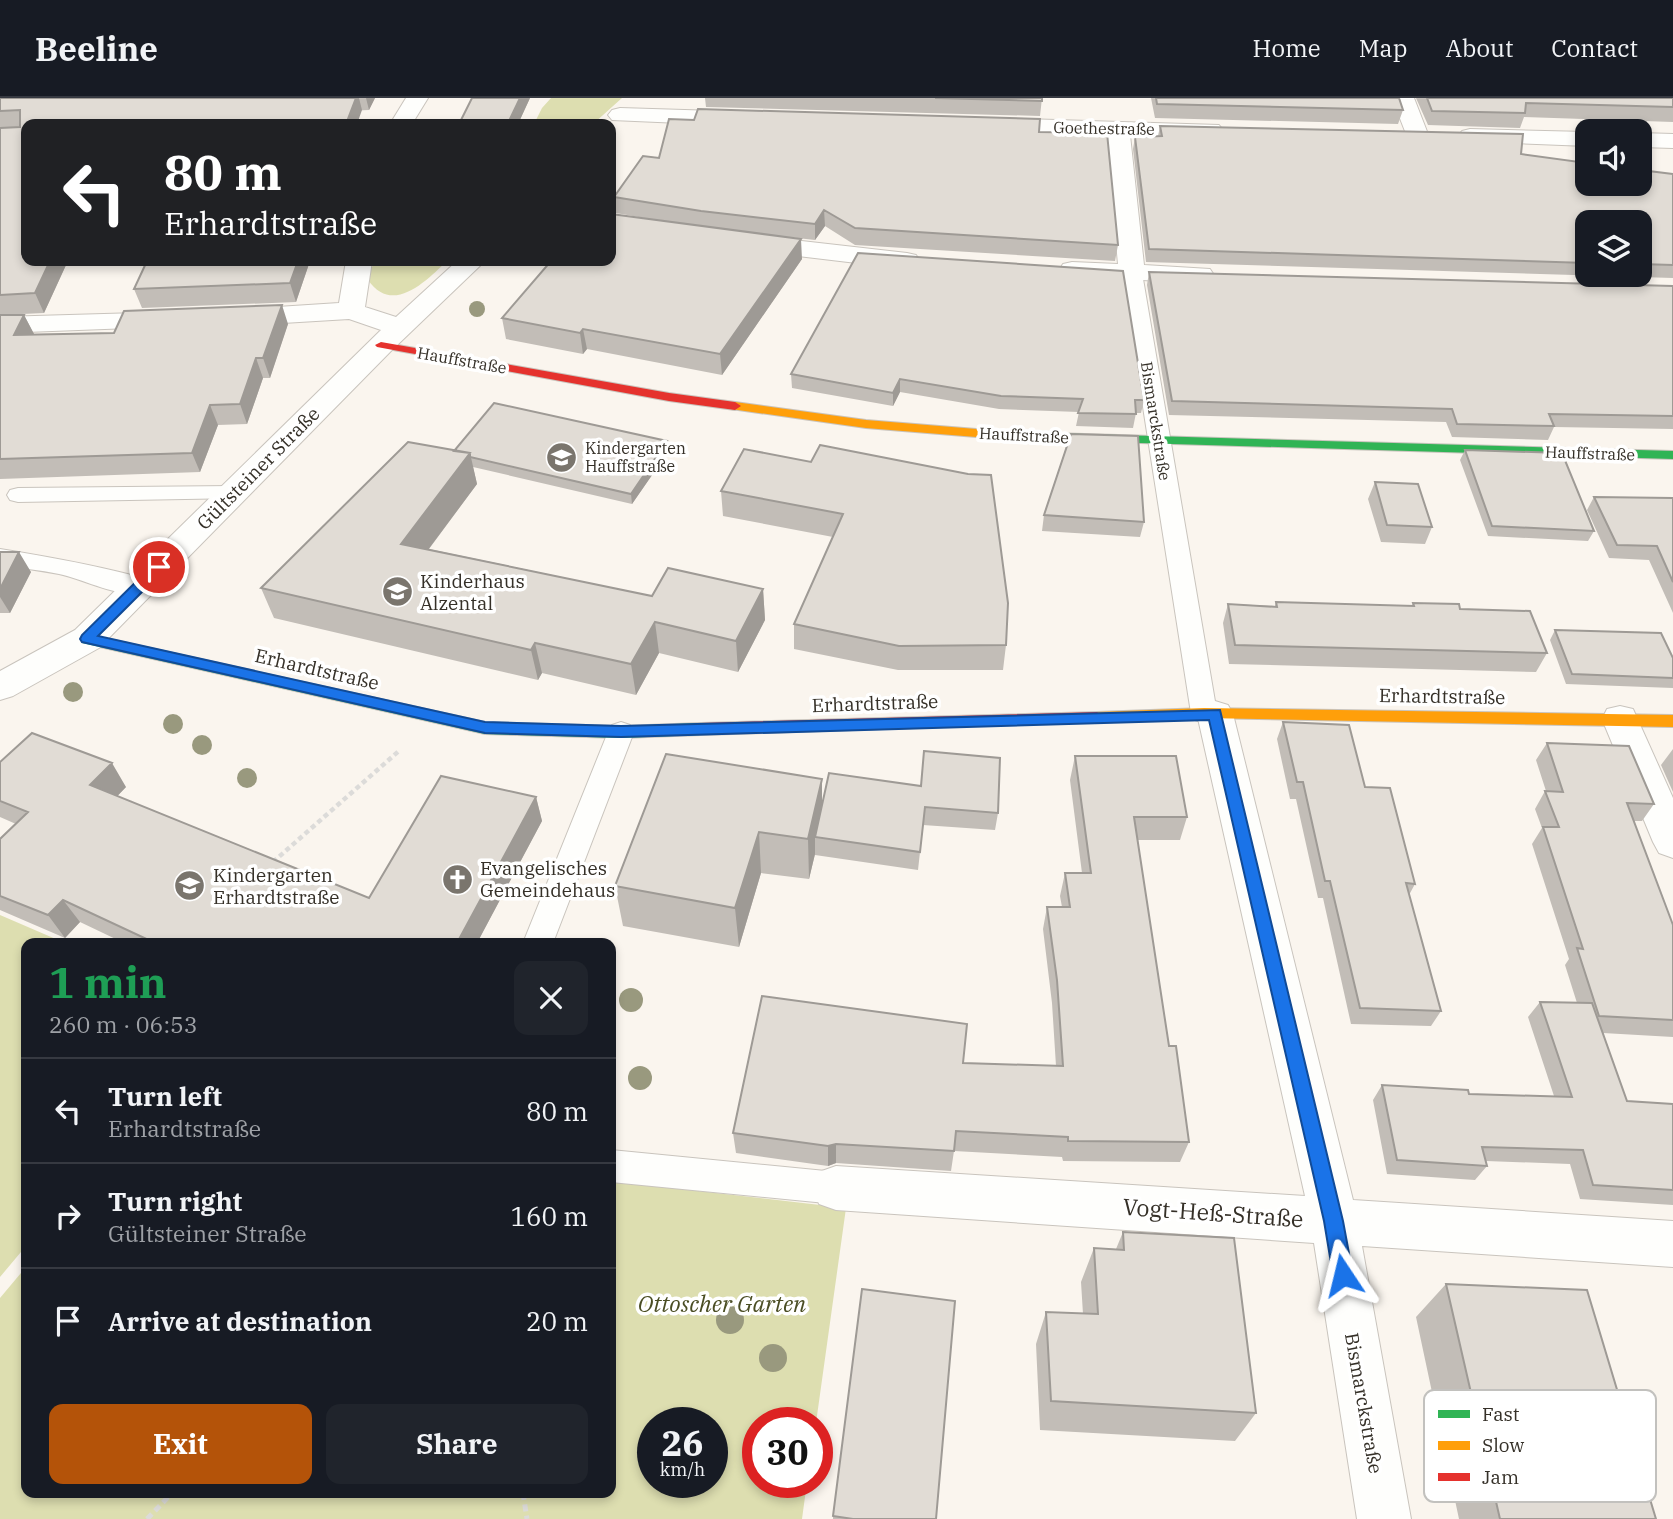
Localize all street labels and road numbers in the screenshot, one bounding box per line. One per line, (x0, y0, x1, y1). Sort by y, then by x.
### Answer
street label: Goethestraße (1053, 117, 1155, 139)
street label: Hauffstraße (416, 342, 508, 378)
street label: Bismarckstraße (1137, 360, 1175, 482)
street label: Gültsteiner Straße (192, 402, 324, 534)
street label: Hauffstraße (978, 423, 1070, 447)
street label: Hauffstraße (1545, 441, 1635, 465)
street label: Erhardtstraße (253, 643, 381, 695)
street label: Erhardtstraße (1379, 683, 1505, 709)
street label: Erhardtstraße (811, 689, 939, 717)
street label: Vogt-Heß-Straße (1122, 1191, 1304, 1233)
street label: Bismarckstraße (1340, 1331, 1388, 1475)

